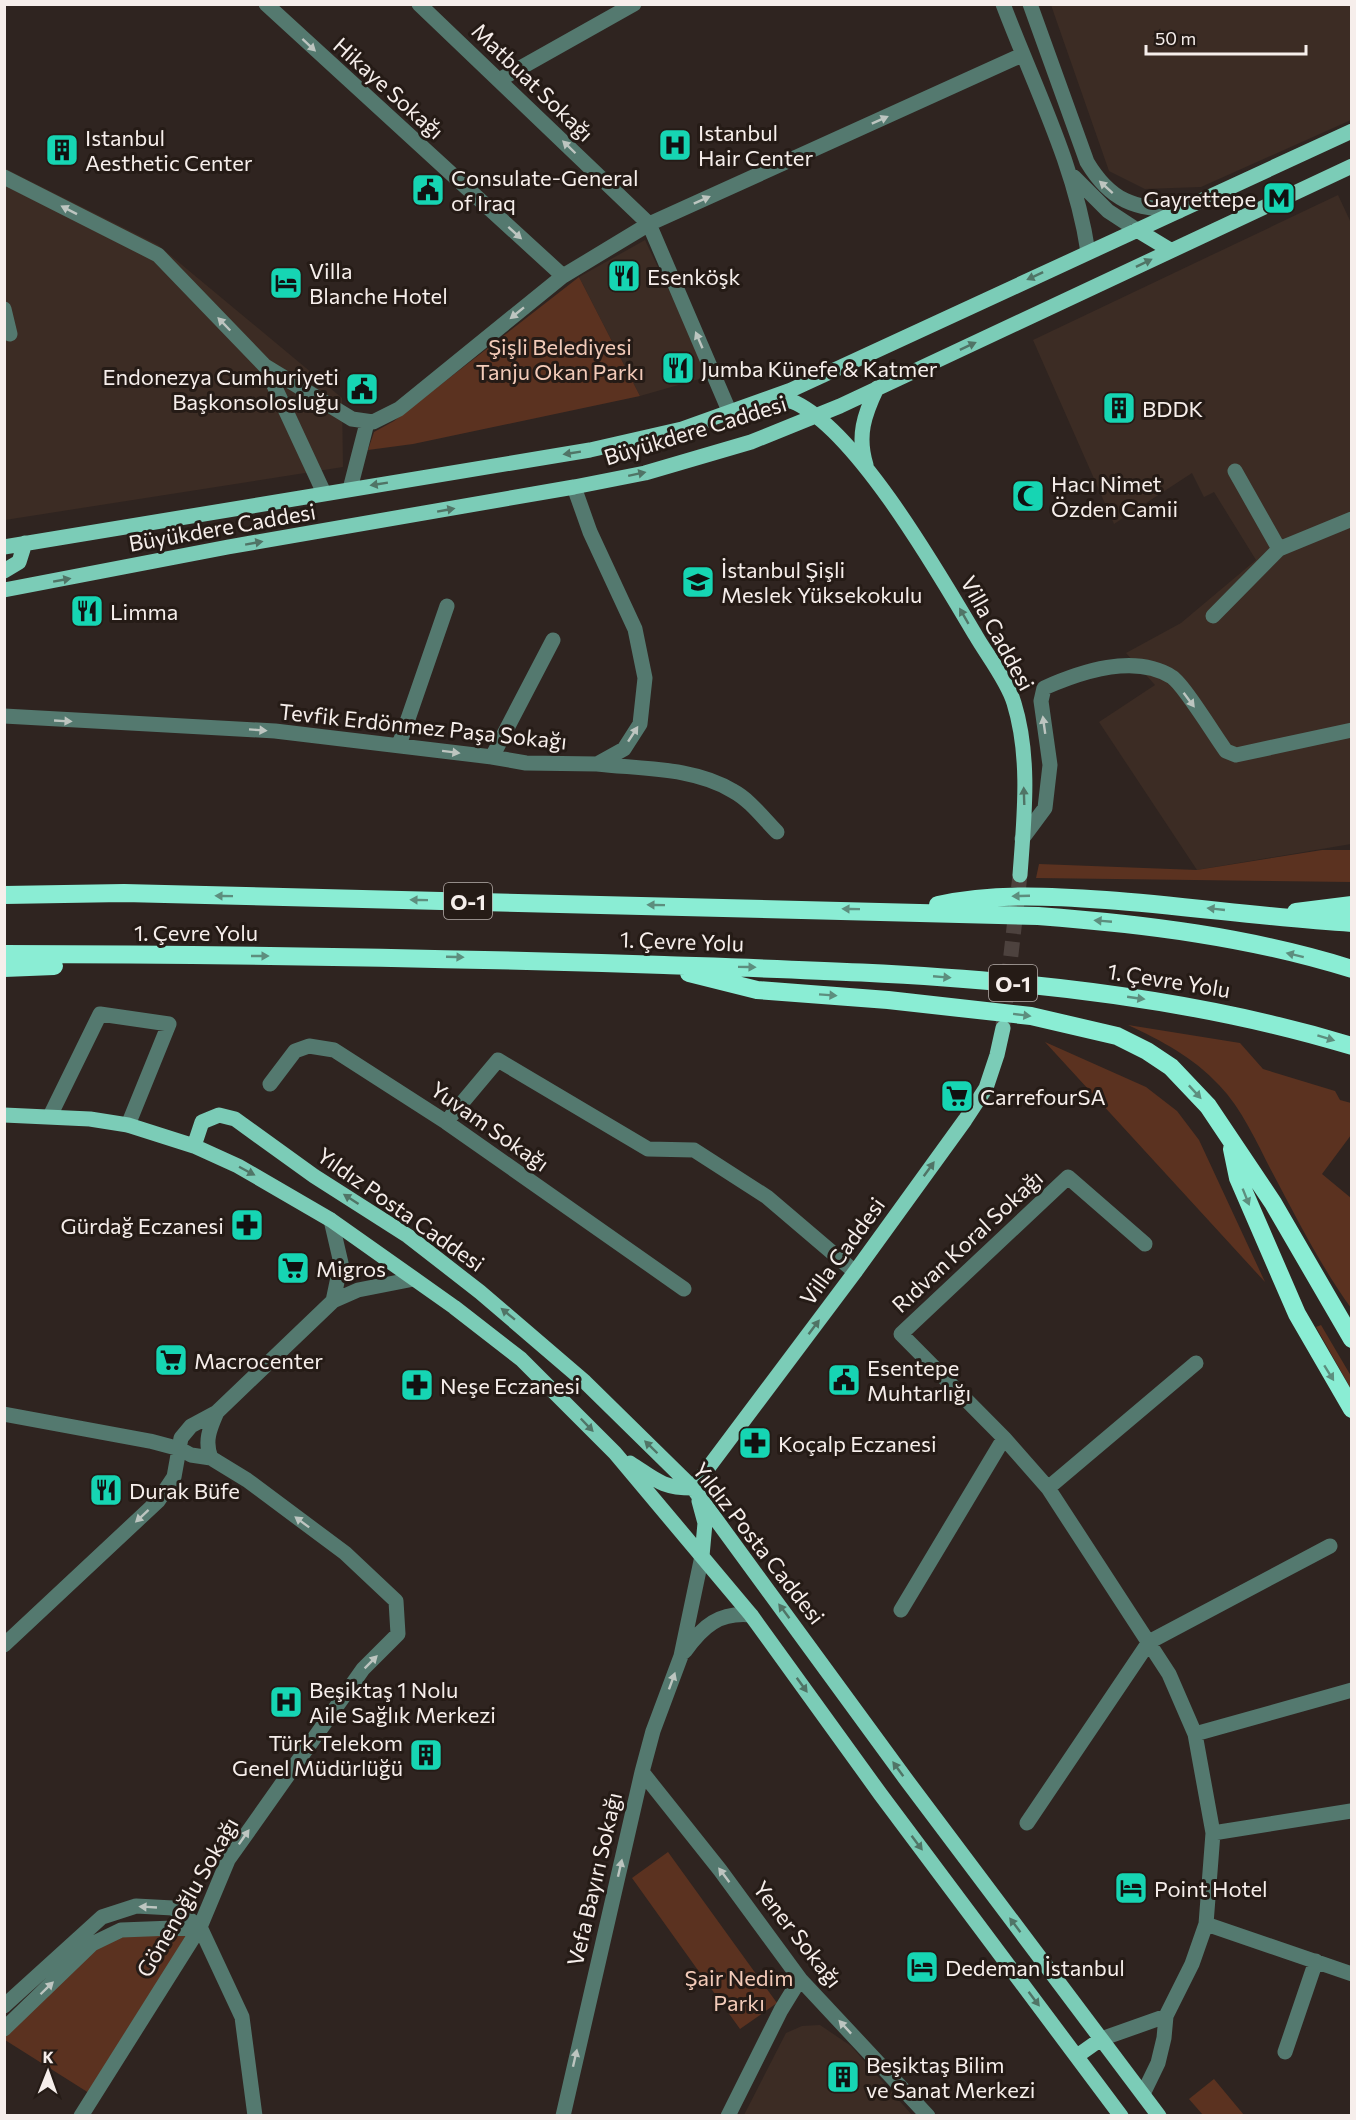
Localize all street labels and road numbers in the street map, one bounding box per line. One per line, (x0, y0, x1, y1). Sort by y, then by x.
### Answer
street label: Matbuat Sokağı (467, 17, 599, 147)
street label: Hikaye Sokağı (328, 31, 450, 145)
street label: Büyükdere Caddesi (600, 389, 790, 471)
street label: Büyükdere Caddesi (126, 497, 318, 557)
street label: Villa Caddesi (955, 571, 1041, 695)
street label: Tevfik Erdönmez Paşa Sokağı (278, 697, 568, 755)
road number: O-1 (444, 883, 492, 919)
street label: 1. Çevre Yolu (134, 919, 258, 946)
street label: 1. Çevre Yolu (620, 925, 744, 957)
street label: 1. Çevre Yolu (1106, 957, 1232, 1003)
road number: O-1 (989, 965, 1037, 1001)
street label: Yuvam Sokağı (426, 1075, 554, 1177)
street label: Yıldız Posta Caddesi (312, 1141, 490, 1277)
street label: Rıdvan Koral Sokağı (886, 1164, 1048, 1318)
street label: Villa Caddesi (794, 1192, 890, 1310)
street label: Yıldız Posta Caddesi (687, 1457, 831, 1629)
street label: Vefa Bayırı Sokağı (561, 1790, 627, 1968)
street label: Gönenoğlu Sokağı (130, 1812, 244, 1982)
street label: Yener Sokağı (748, 1875, 848, 1993)

